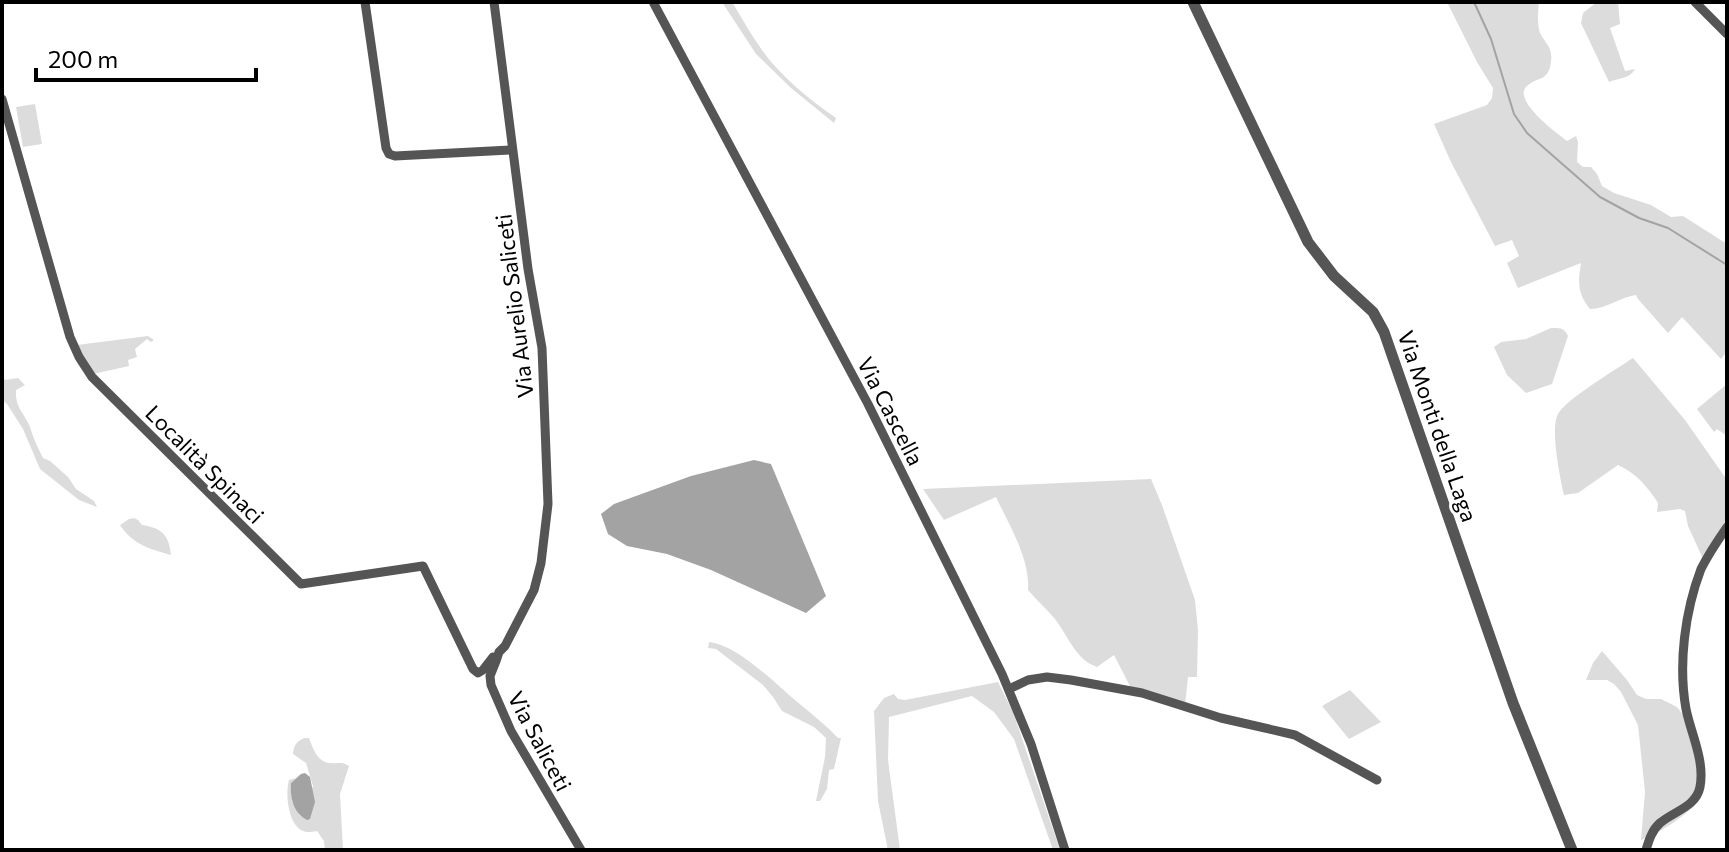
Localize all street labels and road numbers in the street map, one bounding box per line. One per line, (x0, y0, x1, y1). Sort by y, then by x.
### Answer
street label: Via Aurelio Saliceti (489, 213, 539, 399)
street label: Via Monti della Laga (1393, 327, 1483, 525)
street label: Via Cascella (852, 352, 930, 470)
street label: Località Spinaci (140, 399, 270, 529)
street label: Via Saliceti (502, 686, 578, 796)

